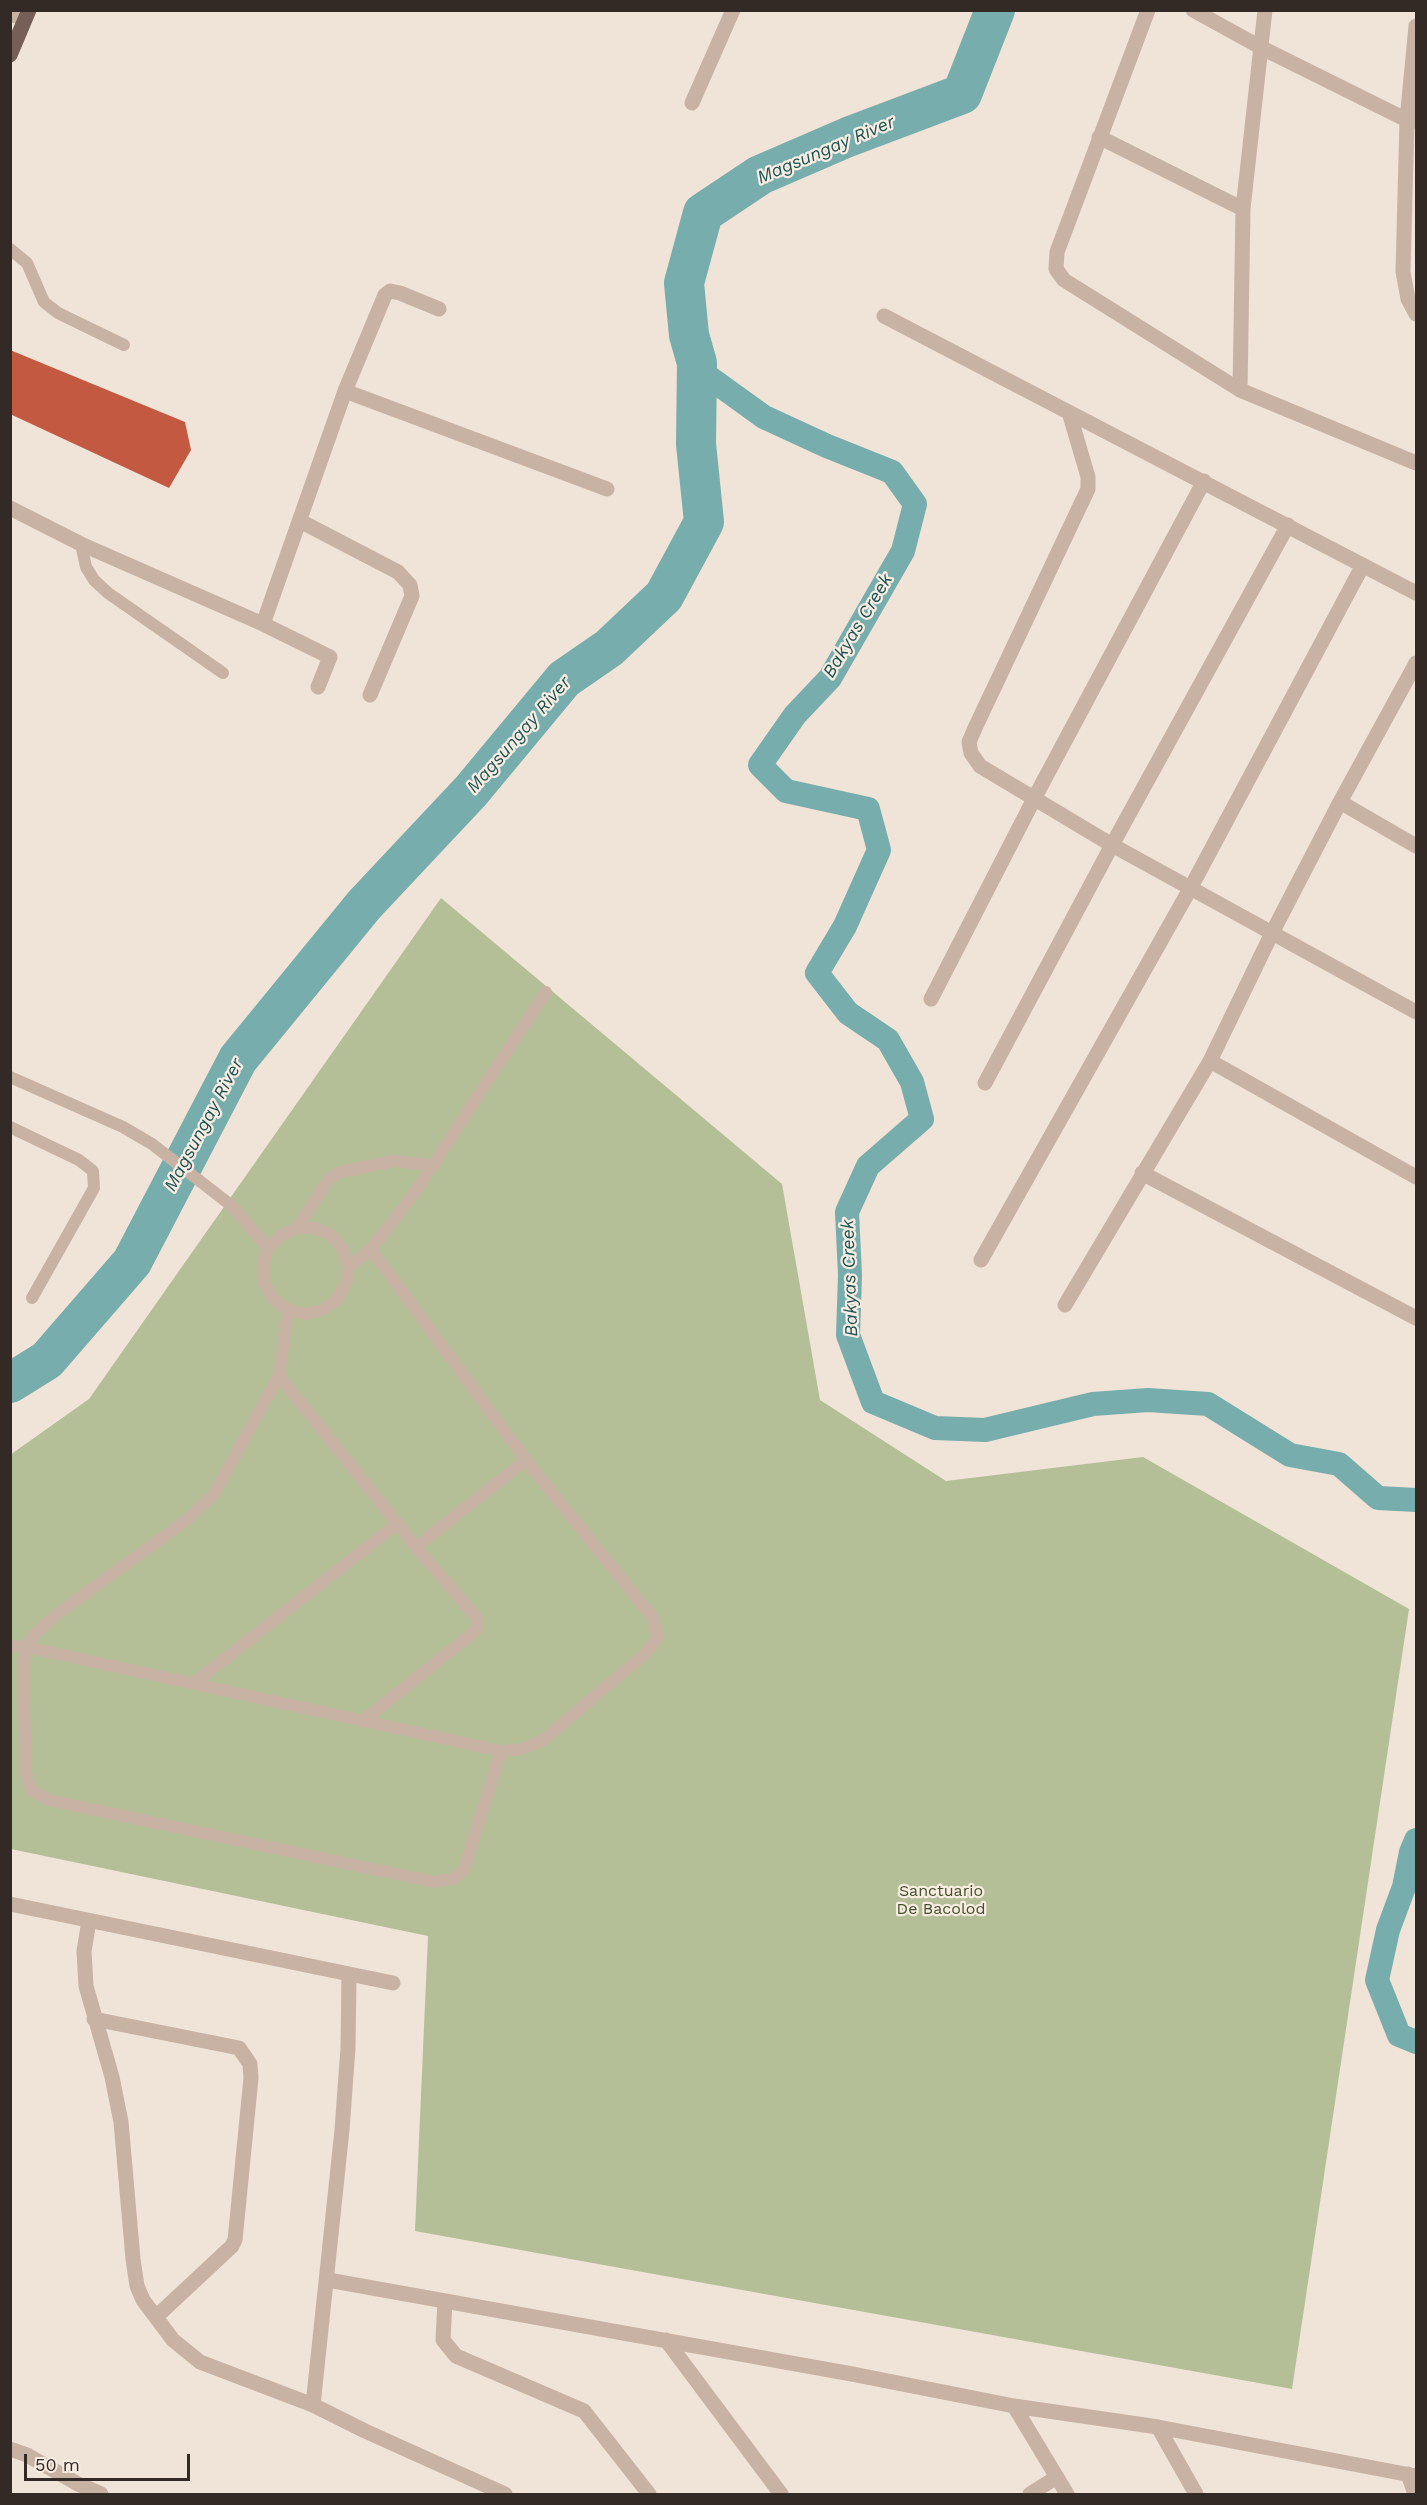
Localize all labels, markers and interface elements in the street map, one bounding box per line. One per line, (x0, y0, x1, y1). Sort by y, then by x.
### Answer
water label: Magsungay River (754, 111, 898, 189)
water label: Bakyas Creek (819, 570, 897, 682)
water label: Magsungay River (462, 672, 576, 798)
water label: Magsungay River (160, 1055, 248, 1195)
water label: Bakyas Creek (837, 1219, 863, 1337)
park label: Sanctuario De Bacolod (897, 1881, 985, 1919)
scale bar (27, 2442, 194, 2480)
text: 50 m (35, 2454, 80, 2475)

